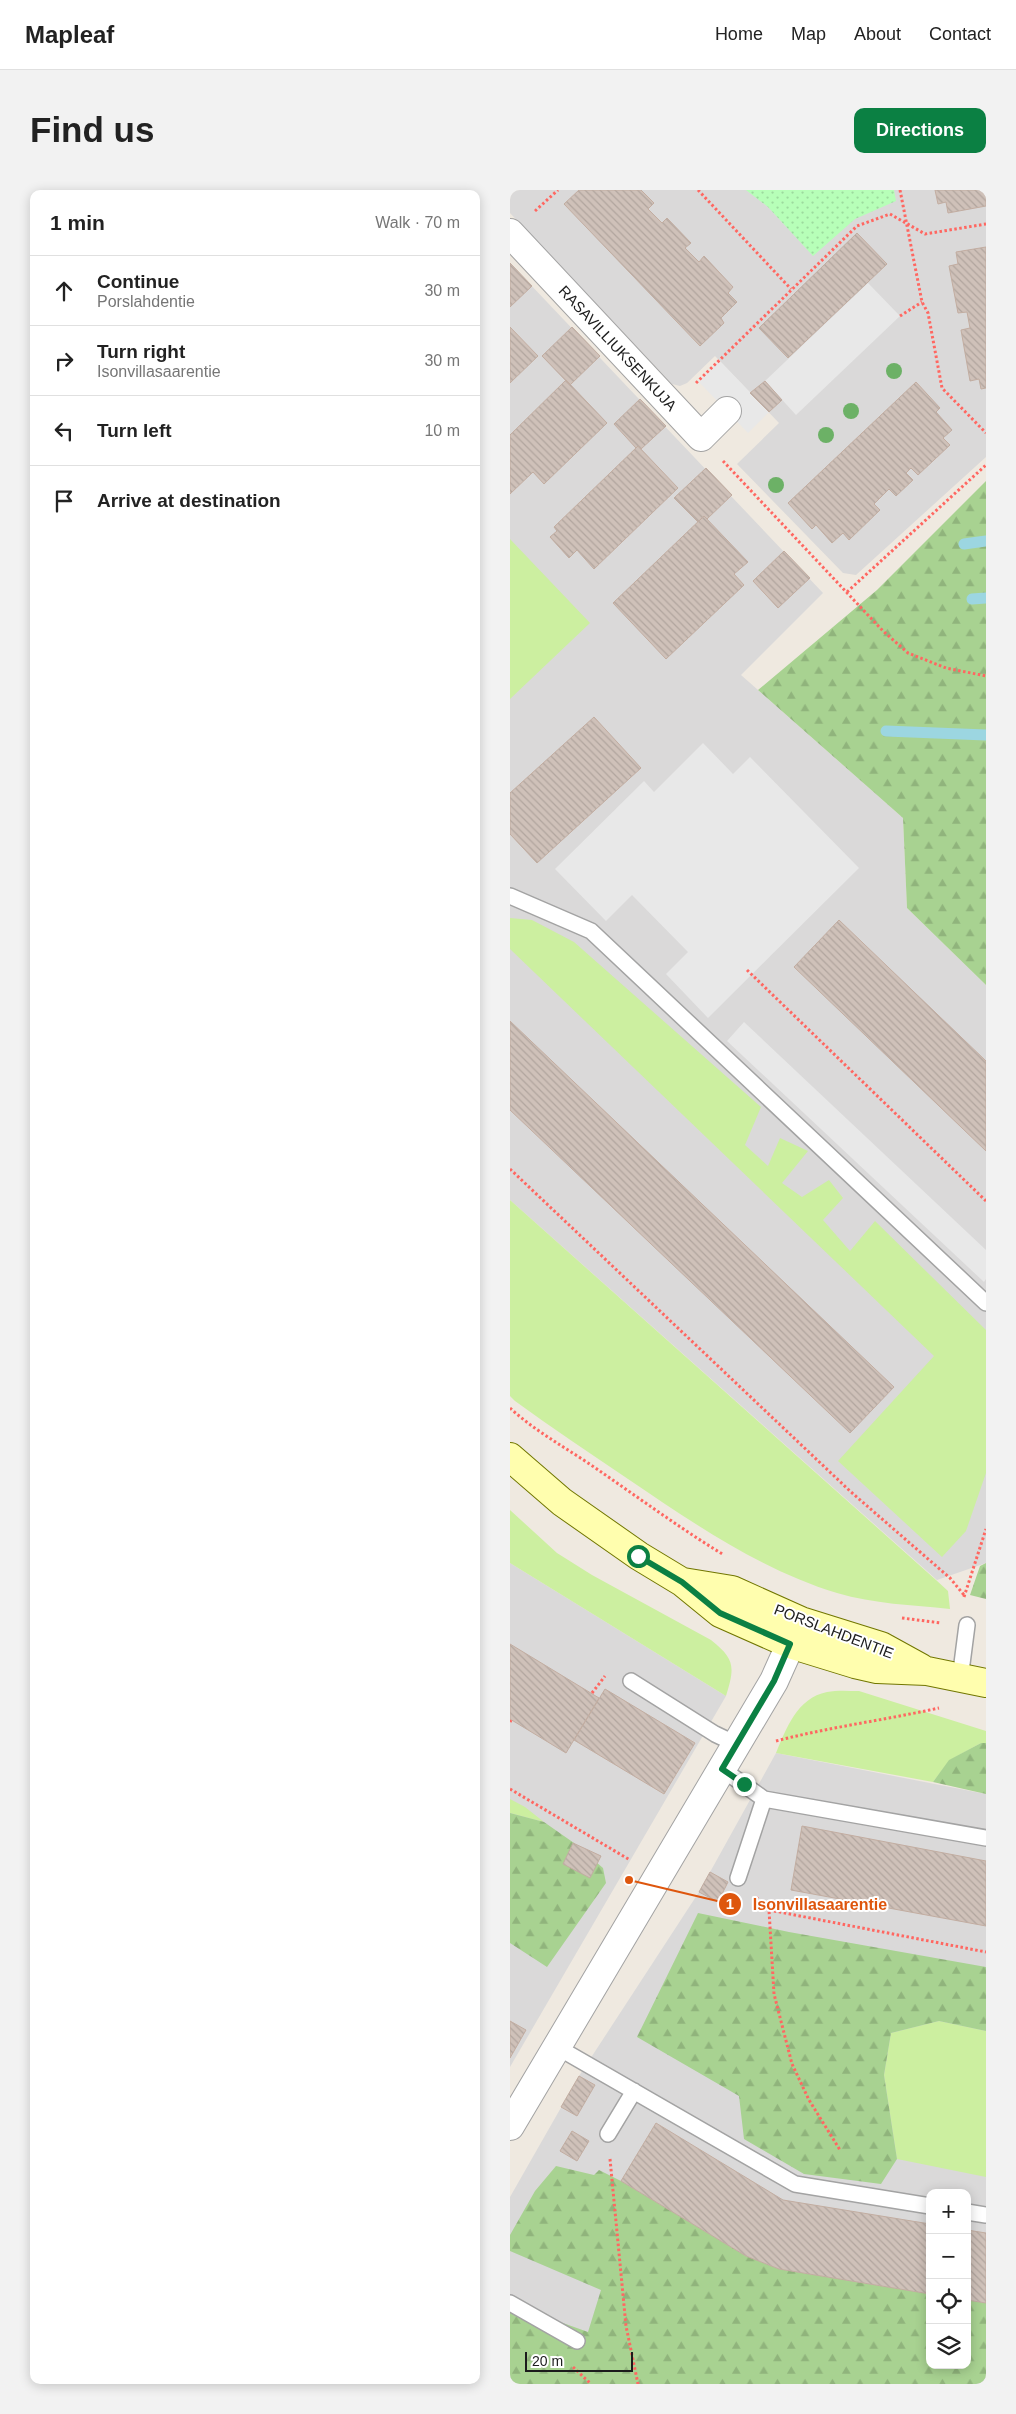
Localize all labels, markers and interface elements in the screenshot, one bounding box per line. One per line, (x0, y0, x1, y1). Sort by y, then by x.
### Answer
text: Mapleaf (25, 21, 114, 48)
text: Home (715, 24, 763, 44)
text: Map (791, 24, 826, 44)
text: About (854, 24, 901, 44)
text: Contact (929, 24, 991, 44)
button: Directions (854, 108, 986, 153)
text: Find us (30, 110, 154, 149)
text: 1 min (50, 211, 105, 234)
text: Walk · 70 m (375, 214, 460, 231)
text: Continue (97, 271, 179, 292)
icon: ahead (50, 277, 78, 305)
text: 30 m (424, 282, 460, 299)
street label: RASAVILLIUKSENKUJA (556, 282, 680, 414)
text: Porslahdentie (97, 293, 195, 310)
text: Turn right (97, 341, 185, 362)
icon: right (50, 347, 78, 375)
text: 30 m (424, 352, 460, 369)
text: Isonvillasaarentie (97, 363, 221, 380)
icon: left (50, 417, 78, 445)
text: Turn left (97, 420, 172, 441)
text: 10 m (424, 422, 460, 439)
icon: arrive (50, 487, 78, 515)
text: Arrive at destination (97, 490, 281, 511)
route start (627, 1545, 650, 1568)
street label: PORSLAHDENTIE (772, 1600, 896, 1662)
route end (733, 1773, 756, 1796)
callout: Isonvillasaarentie (718, 1889, 897, 1920)
text: 1 (726, 1895, 734, 1912)
text: Isonvillasaarentie (753, 1896, 887, 1913)
map controls (926, 2189, 971, 2369)
button: + (926, 2189, 971, 2234)
button: − (926, 2234, 971, 2279)
button: locate (926, 2279, 971, 2324)
button: layers (926, 2324, 971, 2369)
scale bar (525, 2349, 632, 2372)
text: 20 m (532, 2353, 563, 2369)

